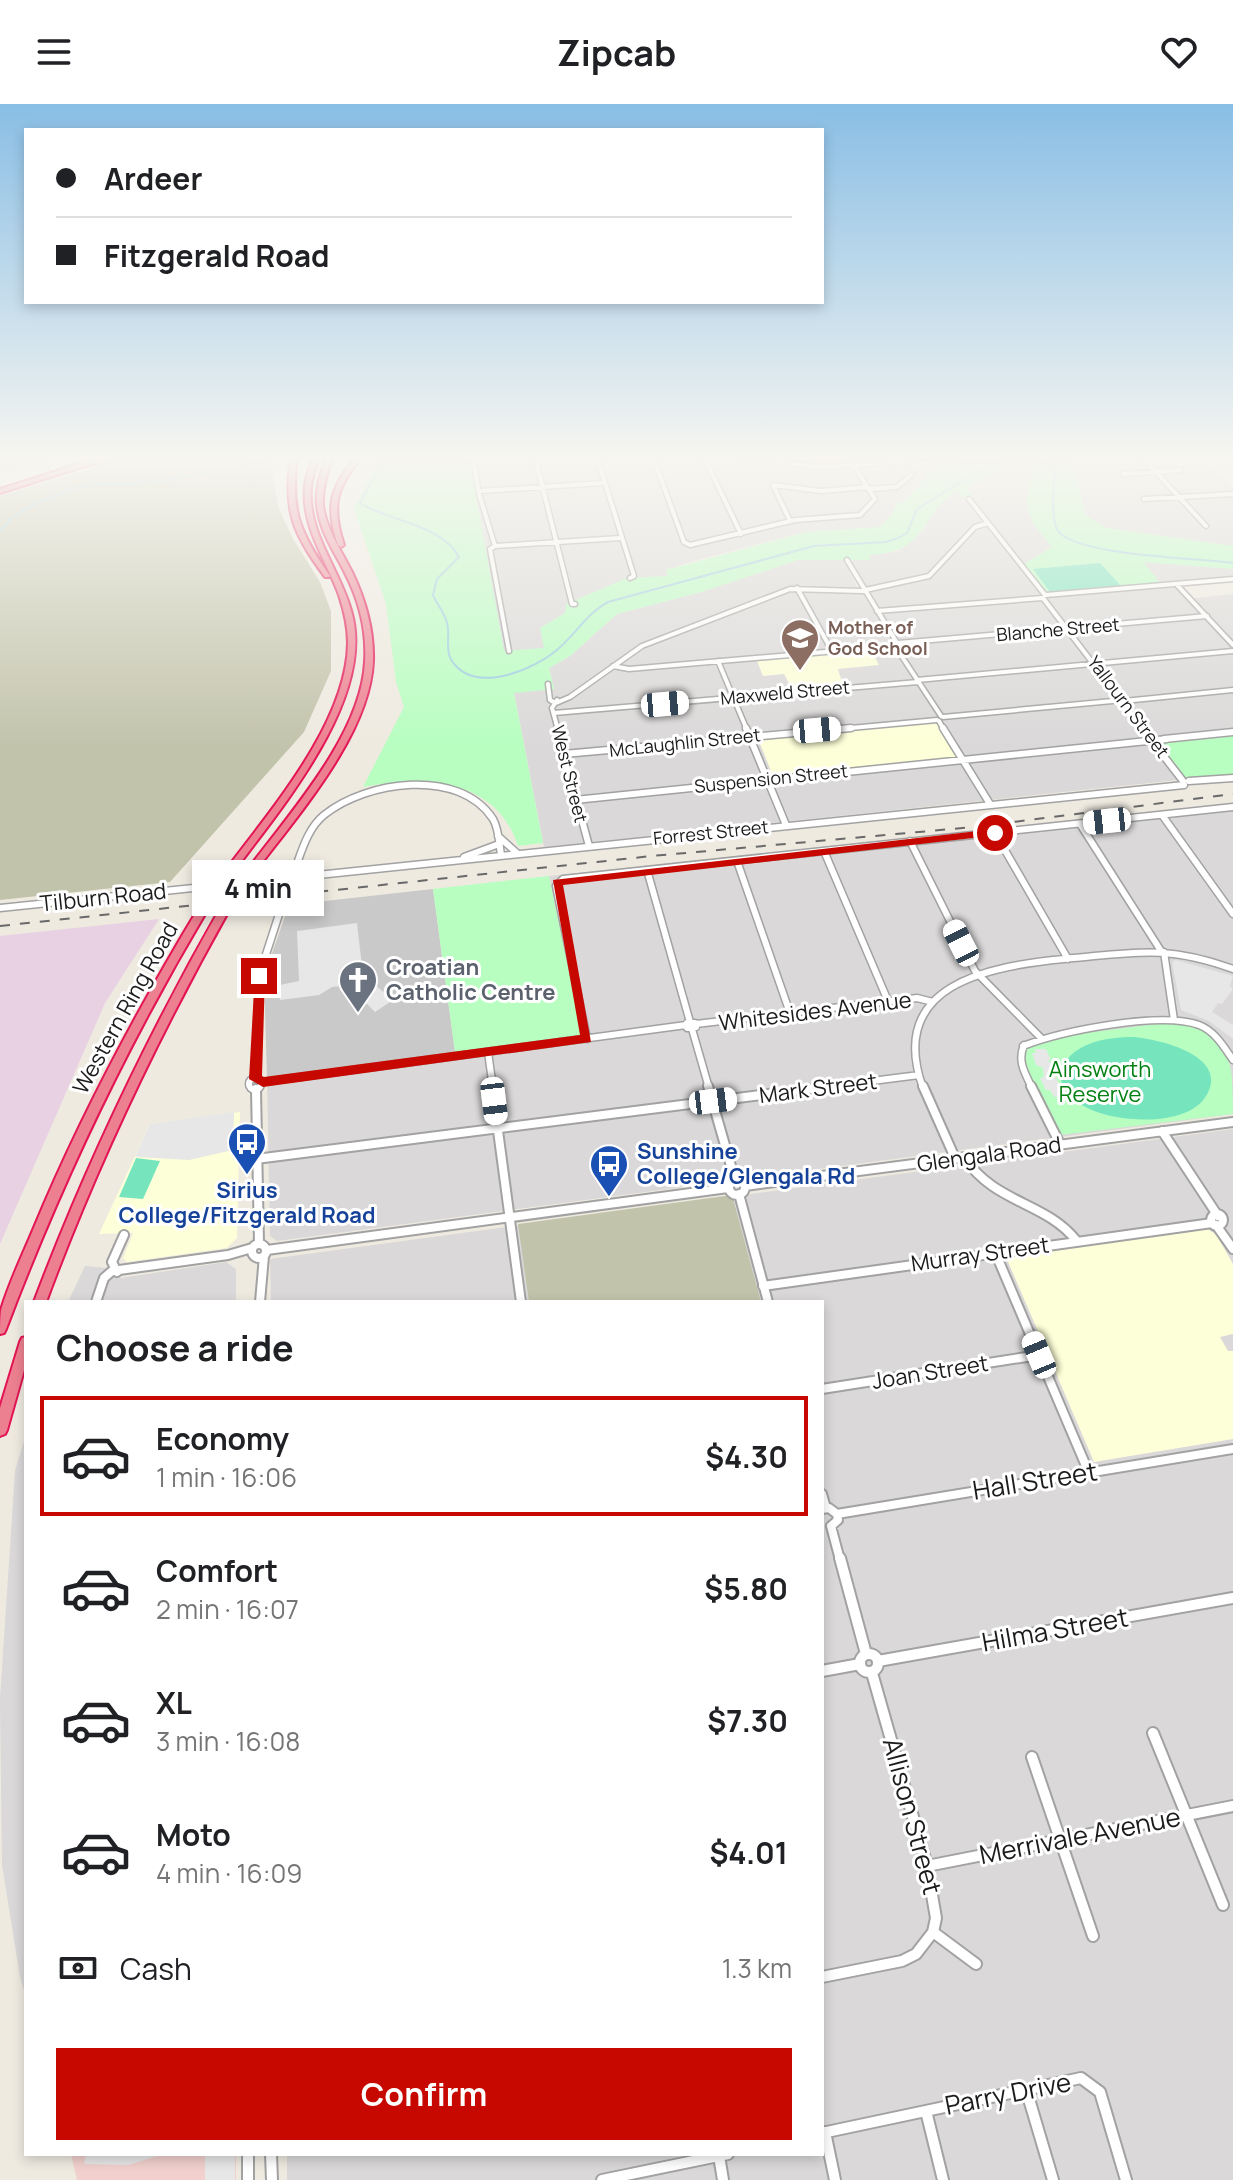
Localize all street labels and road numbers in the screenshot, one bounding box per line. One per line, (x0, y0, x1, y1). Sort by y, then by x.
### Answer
street label: Blanche Street (995, 612, 1120, 646)
street label: Yallourn Street (1083, 650, 1175, 762)
street label: Maxweld Street (719, 674, 851, 710)
street label: McLaughlin Street (608, 722, 762, 762)
street label: West Street (546, 723, 594, 825)
street label: Suspension Street (693, 758, 849, 798)
street label: Forrest Street (652, 814, 770, 850)
street label: Tilburn Road (38, 875, 168, 919)
street label: Western Ring Road (65, 917, 185, 1099)
street label: Whitesides Avenue (717, 984, 913, 1038)
street label: Mark Street (757, 1066, 879, 1110)
street label: Glengala Road (915, 1129, 1063, 1179)
street label: Murray Street (909, 1229, 1051, 1279)
street label: Joan Street (870, 1348, 991, 1396)
street label: Hall Street (970, 1452, 1100, 1508)
street label: Hilma Street (979, 1598, 1131, 1660)
street label: Allison Street (875, 1733, 951, 1898)
street label: Merrivale Avenue (976, 1798, 1183, 1872)
street label: Parry Drive (942, 2063, 1074, 2123)

